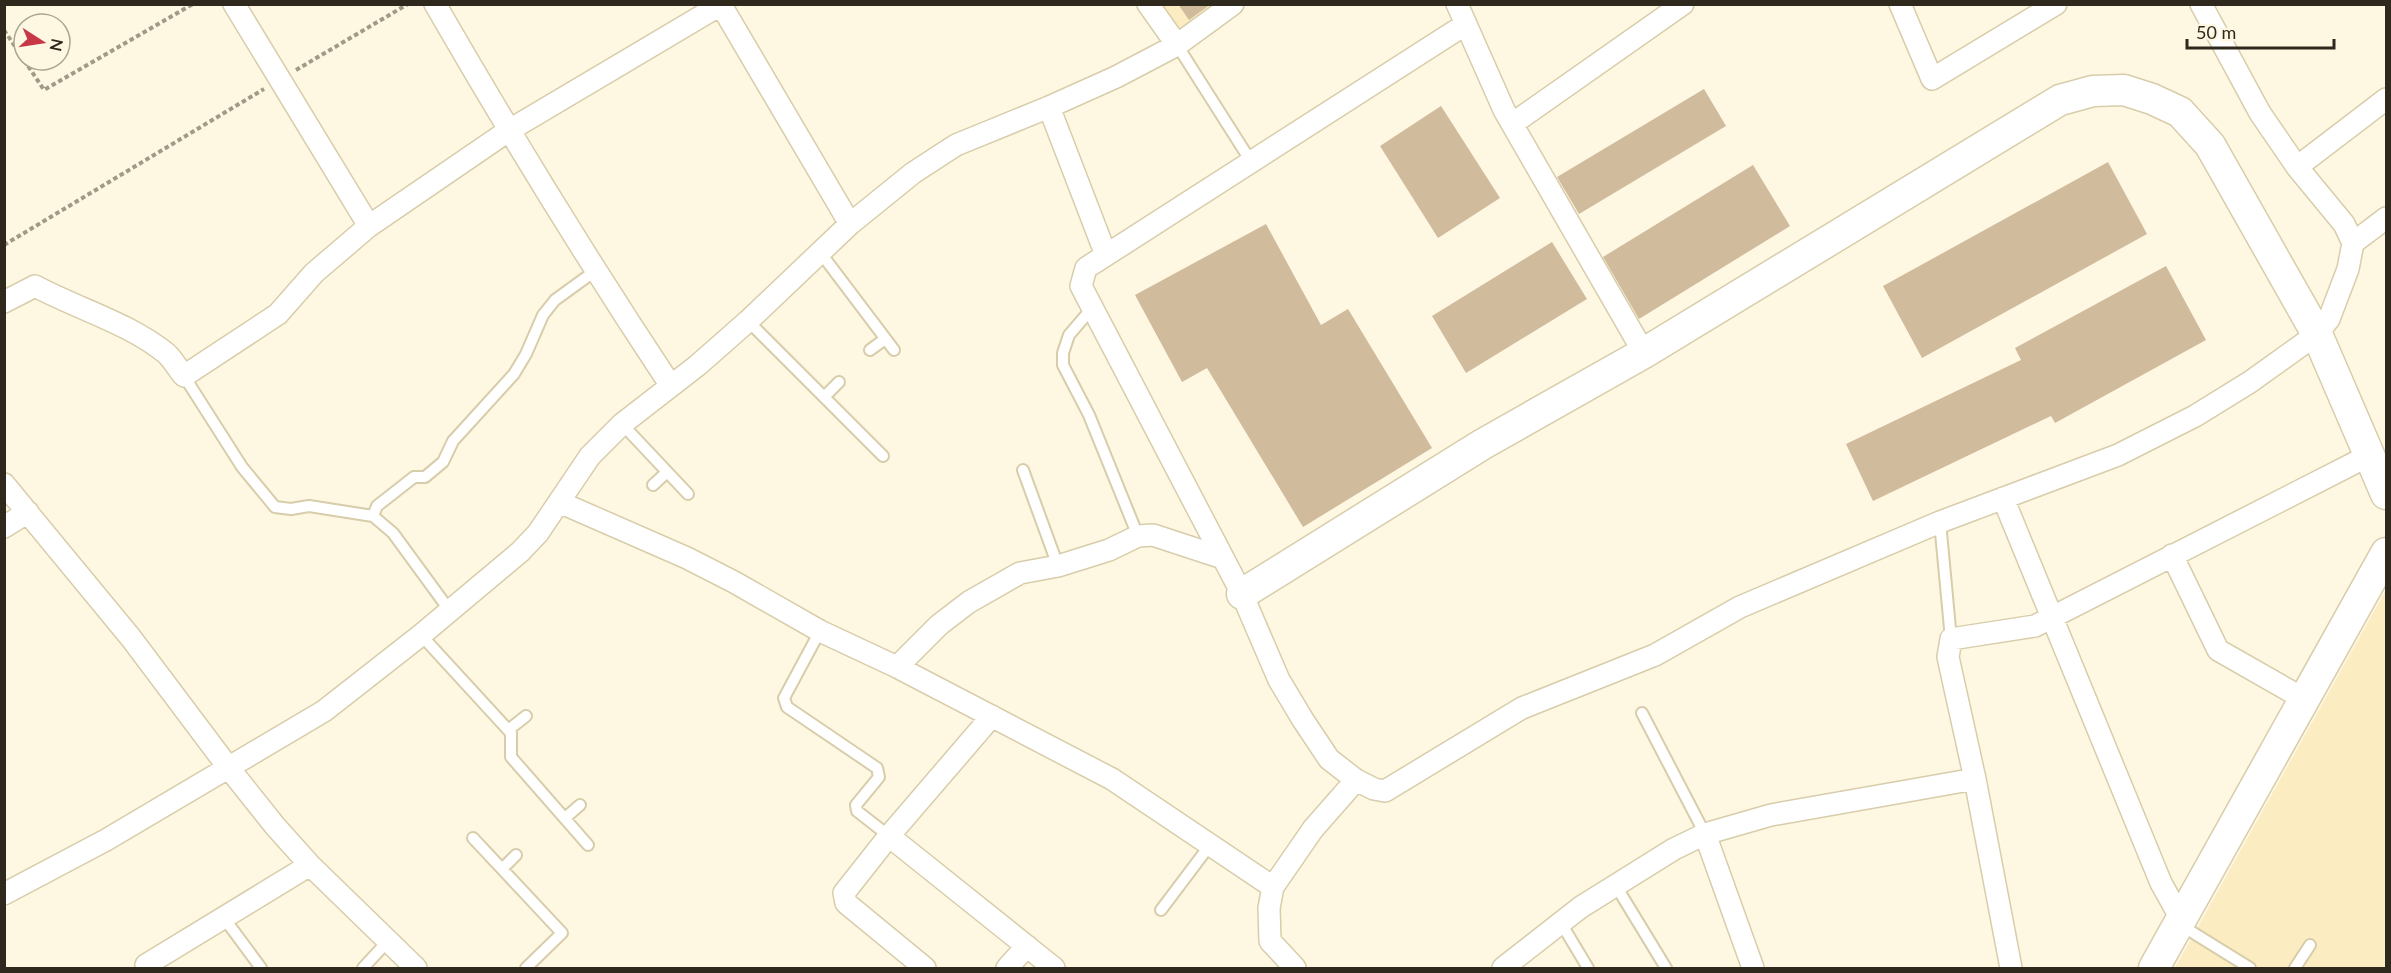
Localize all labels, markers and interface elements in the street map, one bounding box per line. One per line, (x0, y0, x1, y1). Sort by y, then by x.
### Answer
north arrow (12, 12, 72, 72)
scale bar (2187, 12, 2334, 50)
text: 50 m (2196, 21, 2236, 43)
text: N (47, 37, 68, 53)

